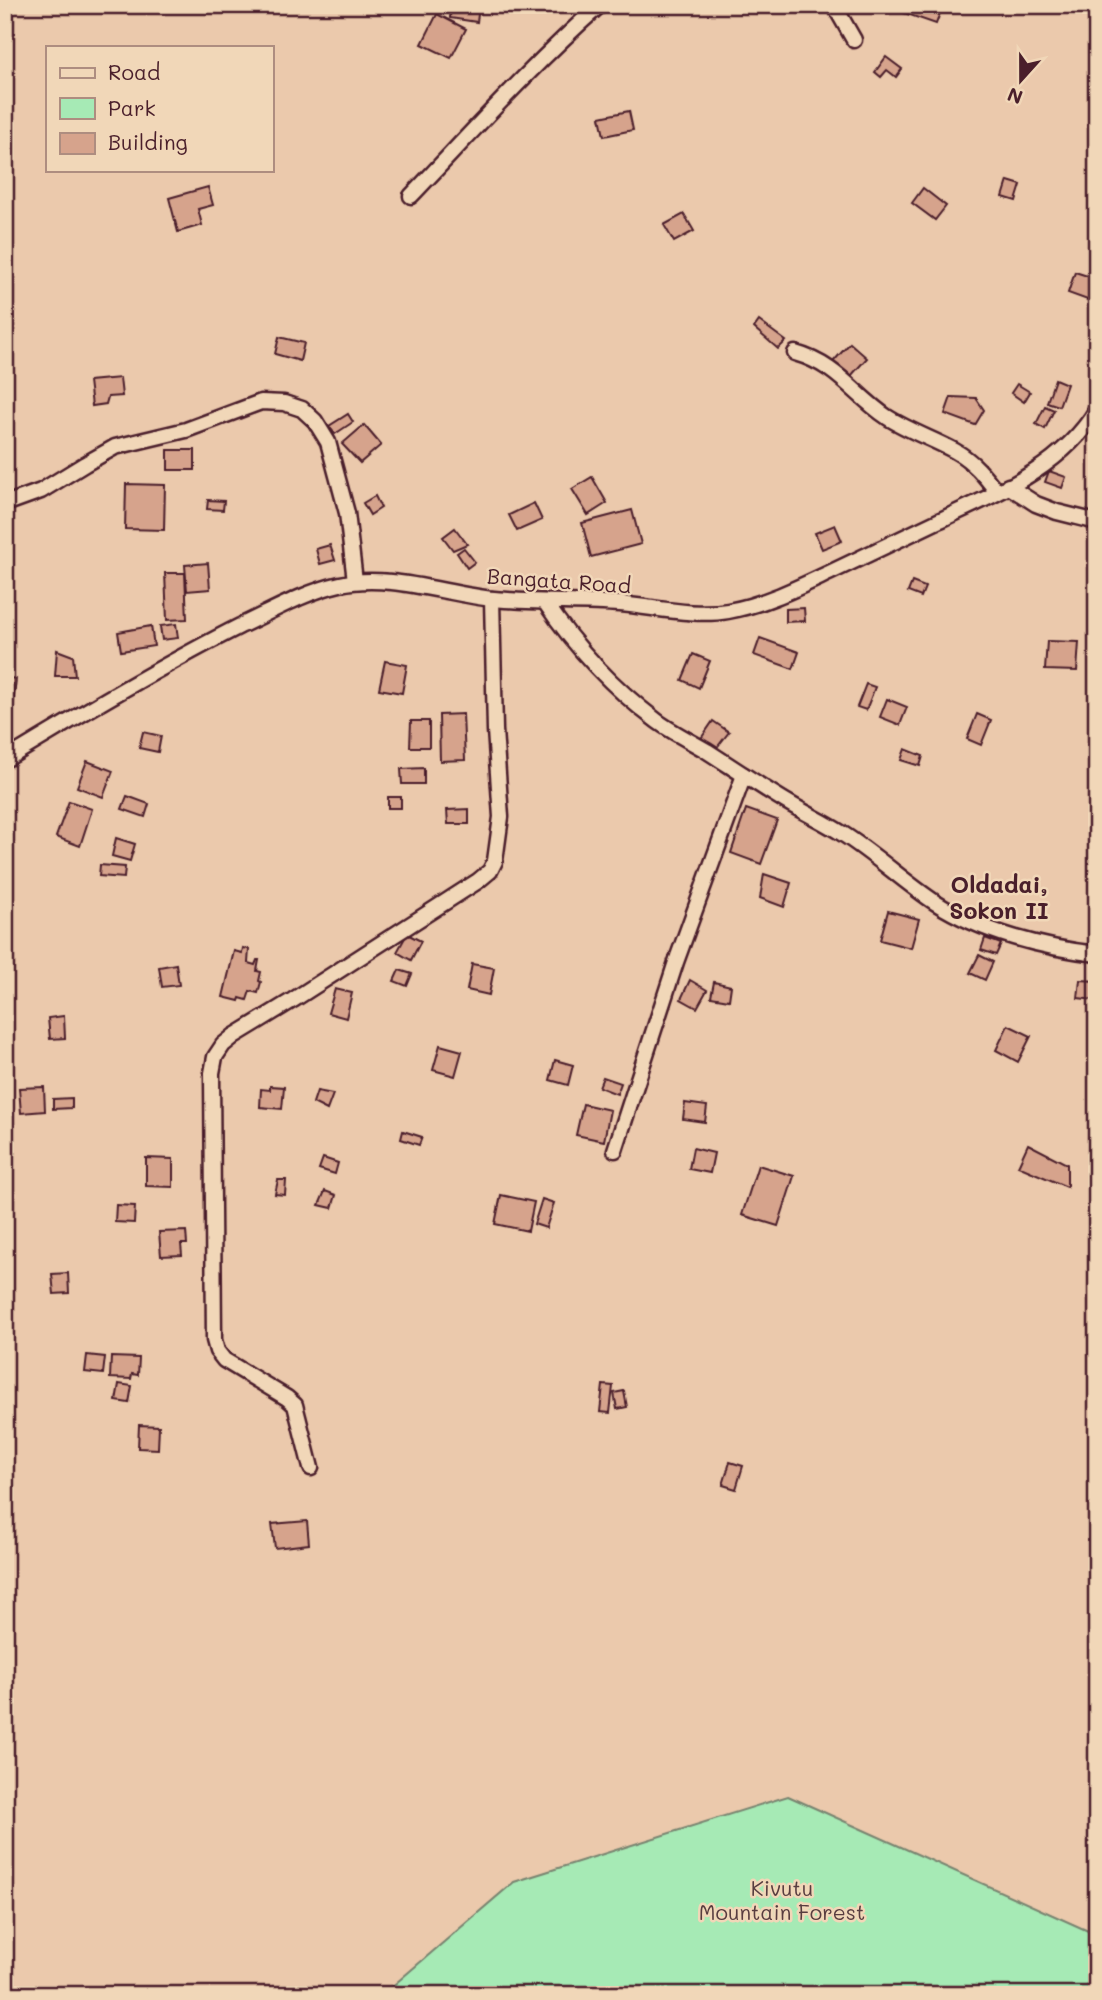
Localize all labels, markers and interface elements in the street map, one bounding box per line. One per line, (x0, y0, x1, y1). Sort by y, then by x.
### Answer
legend (46, 46, 273, 172)
north arrow (986, 46, 1056, 116)
text: Road (108, 58, 160, 85)
text: N (1004, 82, 1026, 111)
text: Park (108, 94, 156, 121)
text: Building (108, 128, 188, 155)
street label: Bangata Road (486, 561, 632, 599)
district label: Oldadai, Sokon II (949, 869, 1049, 925)
park label: Kivutu Mountain Forest (699, 1874, 865, 1925)

